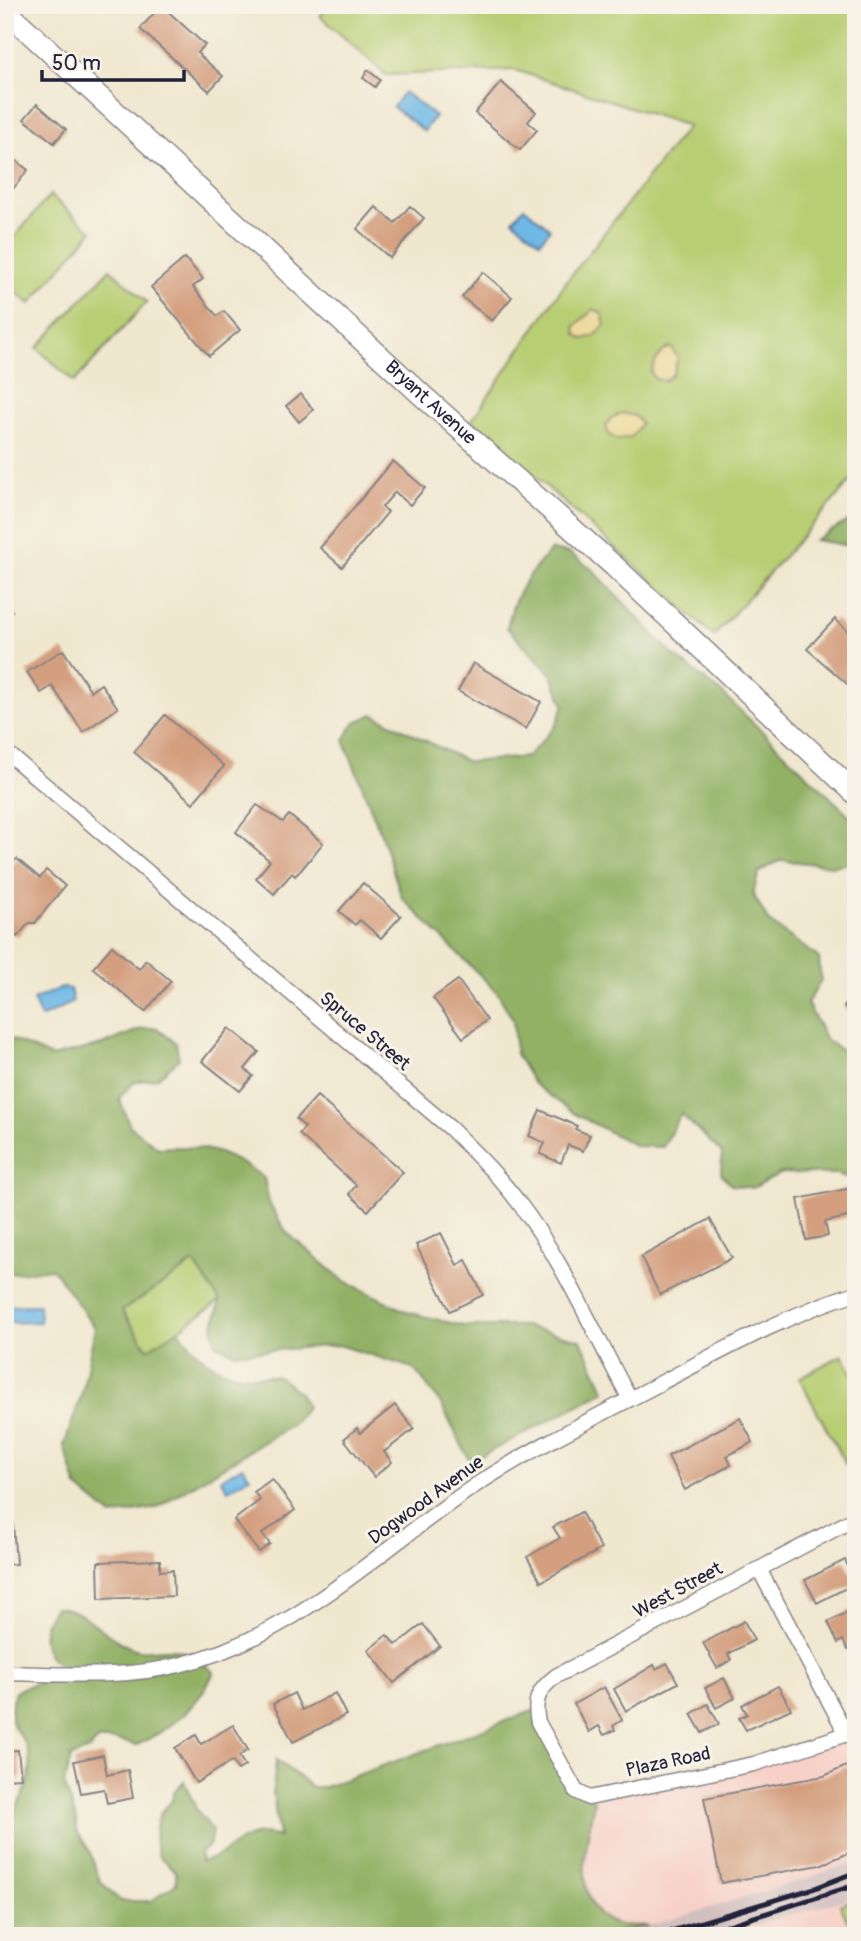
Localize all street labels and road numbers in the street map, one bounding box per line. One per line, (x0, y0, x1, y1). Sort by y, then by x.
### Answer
street label: Bryant Avenue (380, 355, 482, 450)
street label: Spruce Street (315, 986, 416, 1076)
street label: Dogwood Avenue (364, 1450, 489, 1550)
street label: West Street (629, 1556, 727, 1623)
street label: Plaza Road (623, 1741, 713, 1783)

